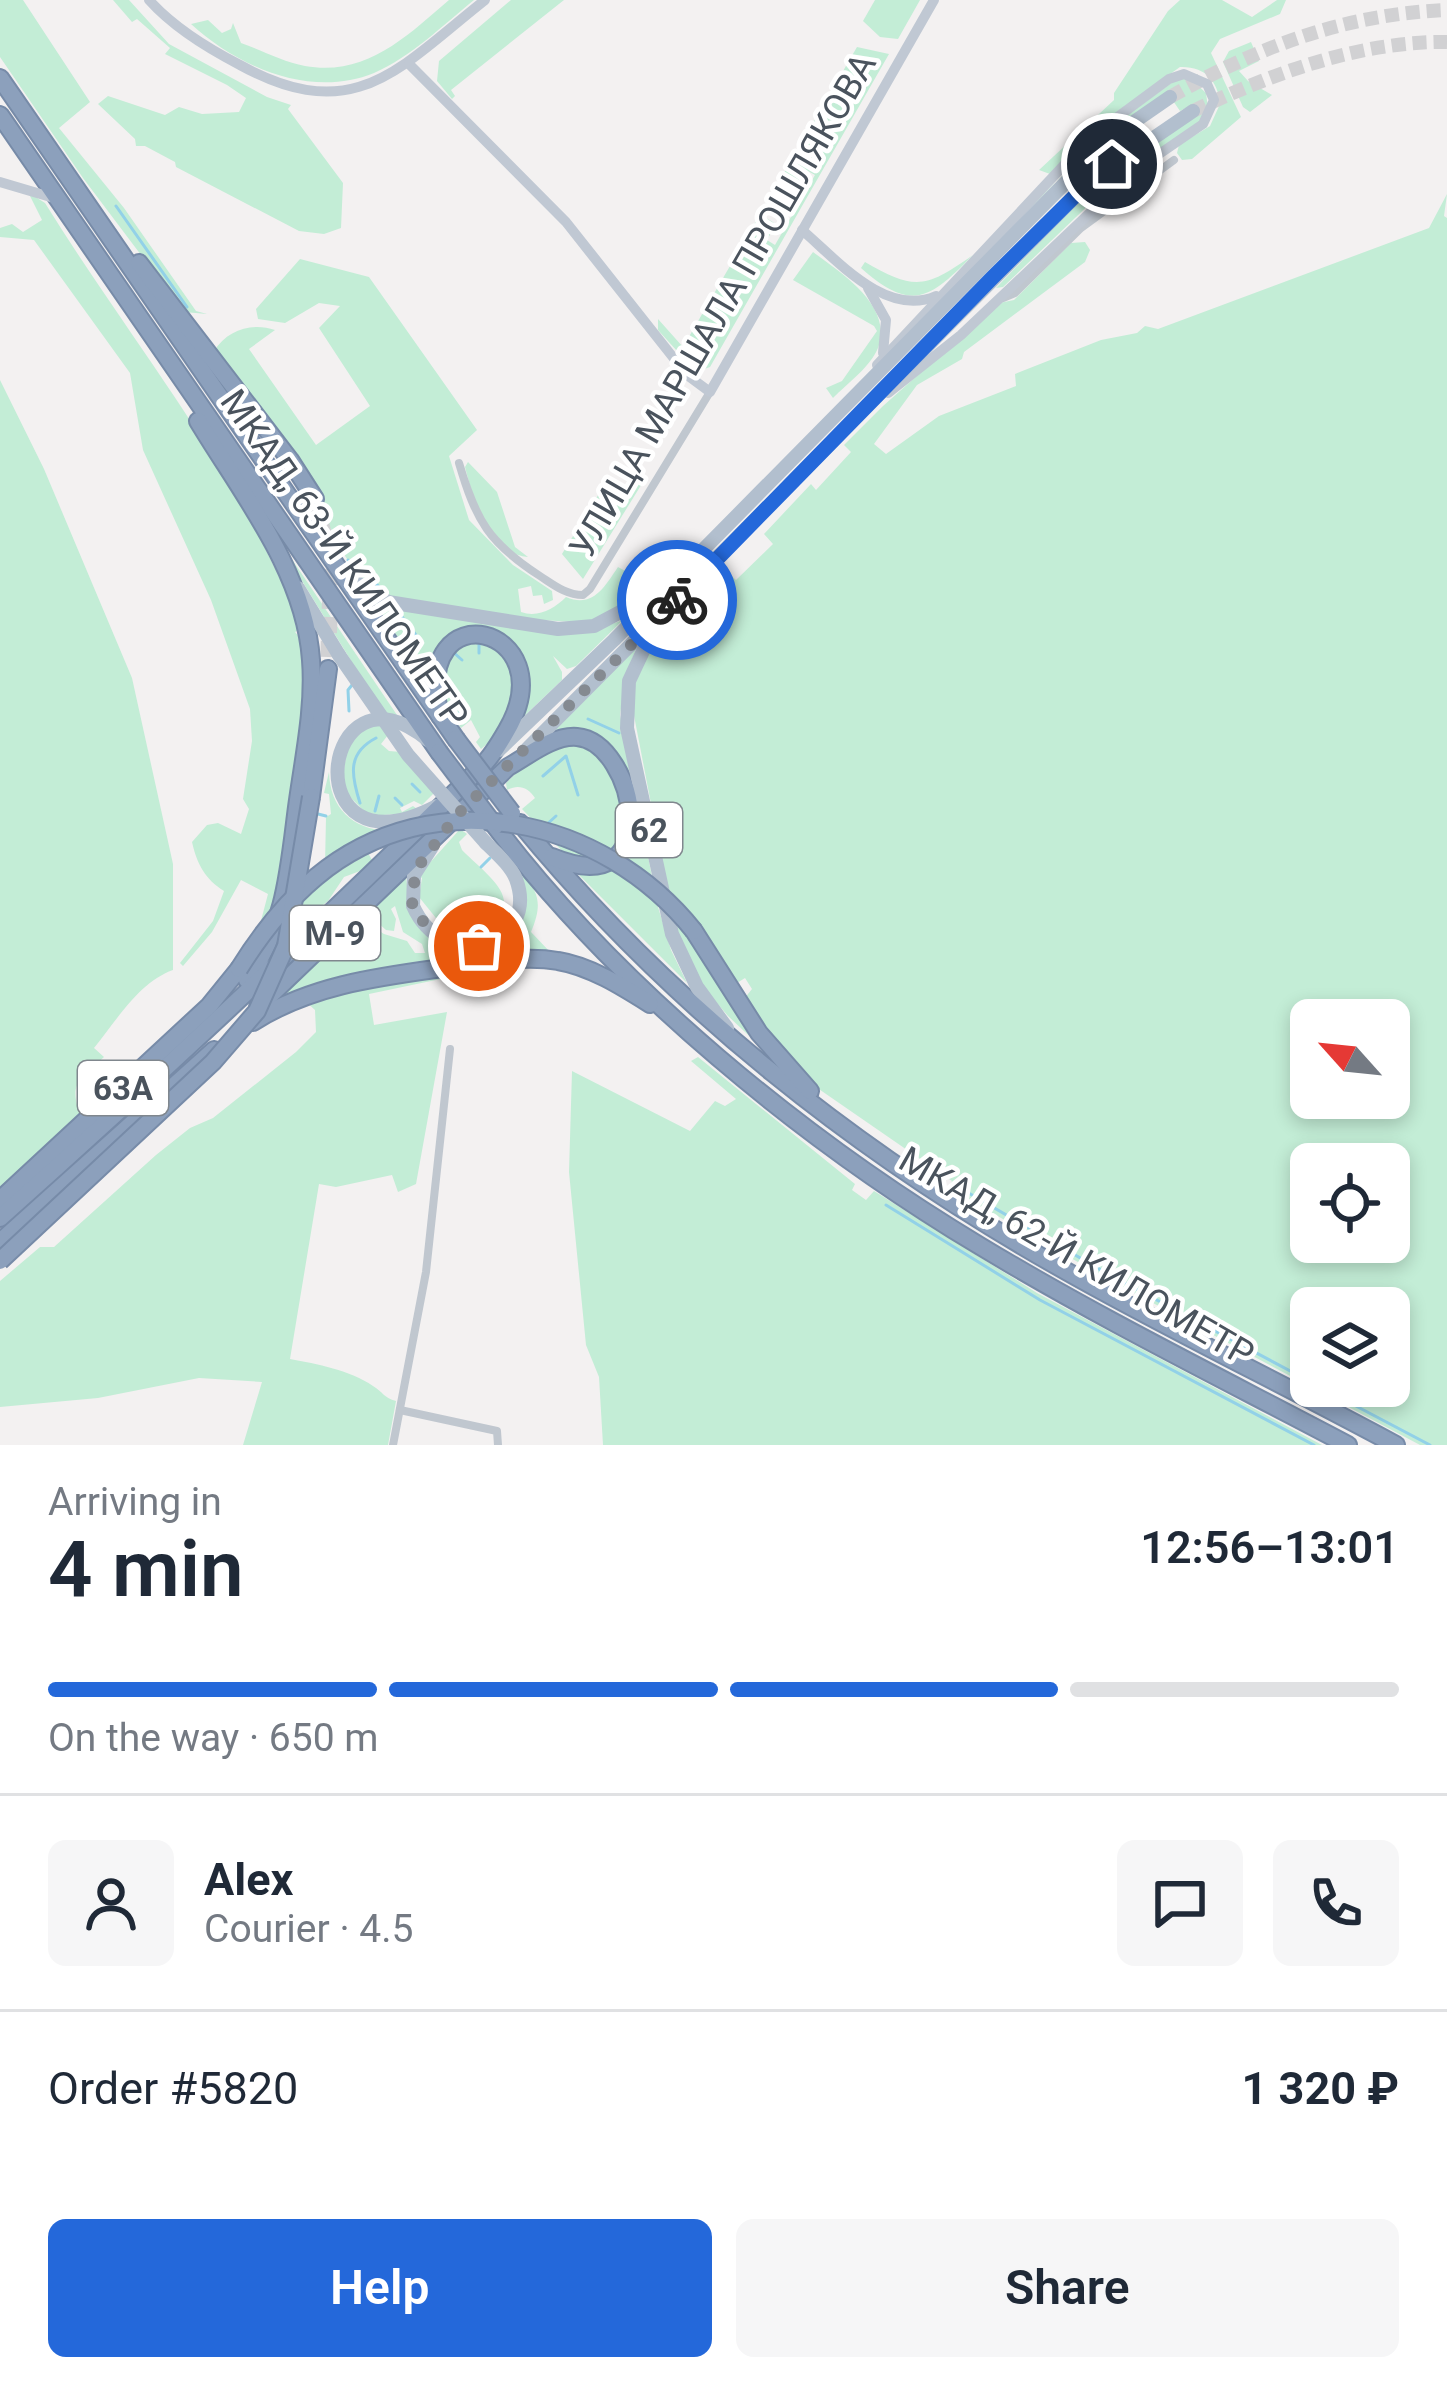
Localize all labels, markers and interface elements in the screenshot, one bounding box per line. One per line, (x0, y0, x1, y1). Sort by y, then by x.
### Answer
street label: УЛИЦА МАРШАЛА ПРОШЛЯКОВА (561, 46, 885, 565)
pin (1061, 113, 1163, 215)
icon: home (1079, 131, 1145, 197)
street label: МКАД, 63-Й КИЛОМЕТР (212, 382, 477, 735)
courier (617, 540, 737, 660)
icon: bike (644, 567, 710, 633)
road number: 62 (616, 803, 682, 857)
pin (428, 895, 530, 997)
road number: М-9 (290, 906, 380, 960)
icon: bag (446, 913, 512, 979)
north arrow (1290, 999, 1410, 1119)
map controls (1290, 999, 1410, 1407)
road number: 63A (78, 1061, 168, 1115)
street label: МКАД, 62-Й КИЛОМЕТР (892, 1138, 1261, 1376)
button: locate (1290, 1143, 1410, 1263)
button: layers (1290, 1287, 1410, 1407)
text: Arriving in (48, 1479, 222, 1525)
text: 12:56–13:01 (1140, 1521, 1399, 1574)
text: 4 min (48, 1524, 244, 1615)
text: On the way · 650 m (48, 1715, 379, 1761)
button: person (48, 1840, 174, 1966)
button: chat (1117, 1840, 1243, 1966)
button: phone (1273, 1840, 1399, 1966)
text: Alex (204, 1853, 293, 1906)
text: Courier · 4.5 (204, 1906, 413, 1952)
text: Order #5820 (48, 2062, 298, 2115)
text: 1 320 ₽ (1242, 2062, 1399, 2115)
button: Help (48, 2219, 712, 2357)
button: Share (736, 2219, 1399, 2357)

